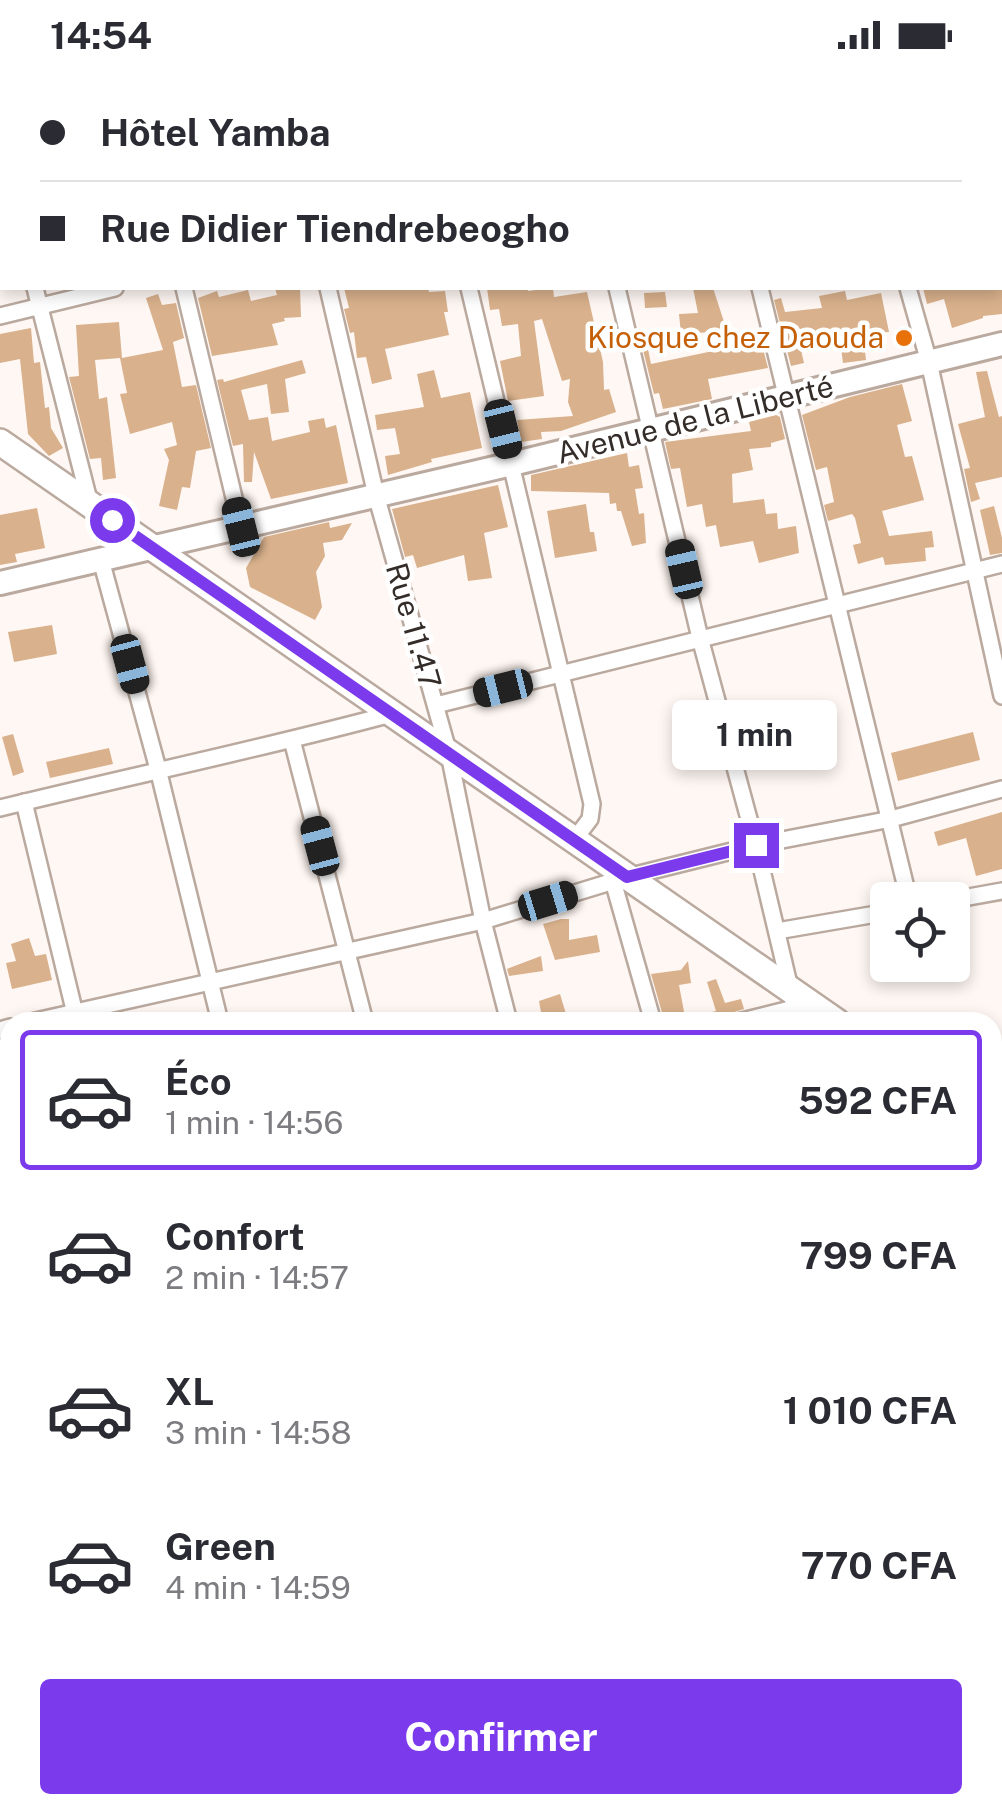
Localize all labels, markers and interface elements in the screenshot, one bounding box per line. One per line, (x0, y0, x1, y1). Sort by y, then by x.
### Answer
text: 14:54 (50, 13, 152, 58)
text: Hôtel Yamba (100, 110, 331, 155)
text: Rue Didier Tiendrebeogho (100, 206, 570, 251)
place label: Kiosque chez Daouda (587, 319, 884, 355)
marker: Kiosque chez Daouda (893, 327, 915, 349)
street label: Avenue de la Liberté (553, 367, 837, 471)
car (481, 396, 525, 462)
car (219, 494, 263, 560)
route start (90, 498, 135, 543)
car (663, 536, 705, 602)
street label: Rue 11.47 (379, 559, 449, 693)
car (108, 631, 152, 697)
car (470, 666, 536, 710)
callout: 1 min (674, 700, 838, 770)
text: 1 min (716, 716, 793, 753)
car (298, 813, 342, 879)
route end (734, 823, 779, 868)
car (515, 878, 581, 924)
map controls (870, 882, 970, 982)
button: locate (870, 882, 970, 982)
icon: car (45, 1055, 135, 1145)
text: Éco (165, 1059, 232, 1104)
text: 592 CFA (798, 1078, 957, 1123)
text: 1 min · 14:56 (165, 1104, 344, 1141)
icon: car (45, 1210, 135, 1300)
text: Confort (165, 1214, 305, 1259)
text: 799 CFA (799, 1233, 957, 1278)
text: 2 min · 14:57 (165, 1259, 349, 1296)
icon: car (45, 1365, 135, 1455)
text: XL (165, 1369, 214, 1414)
text: 1 010 CFA (783, 1388, 957, 1433)
text: 3 min · 14:58 (165, 1414, 351, 1451)
icon: car (45, 1520, 135, 1610)
text: Green (165, 1524, 276, 1569)
text: 770 CFA (801, 1543, 957, 1588)
text: 4 min · 14:59 (165, 1569, 351, 1606)
button: Confirmer (40, 1679, 962, 1794)

